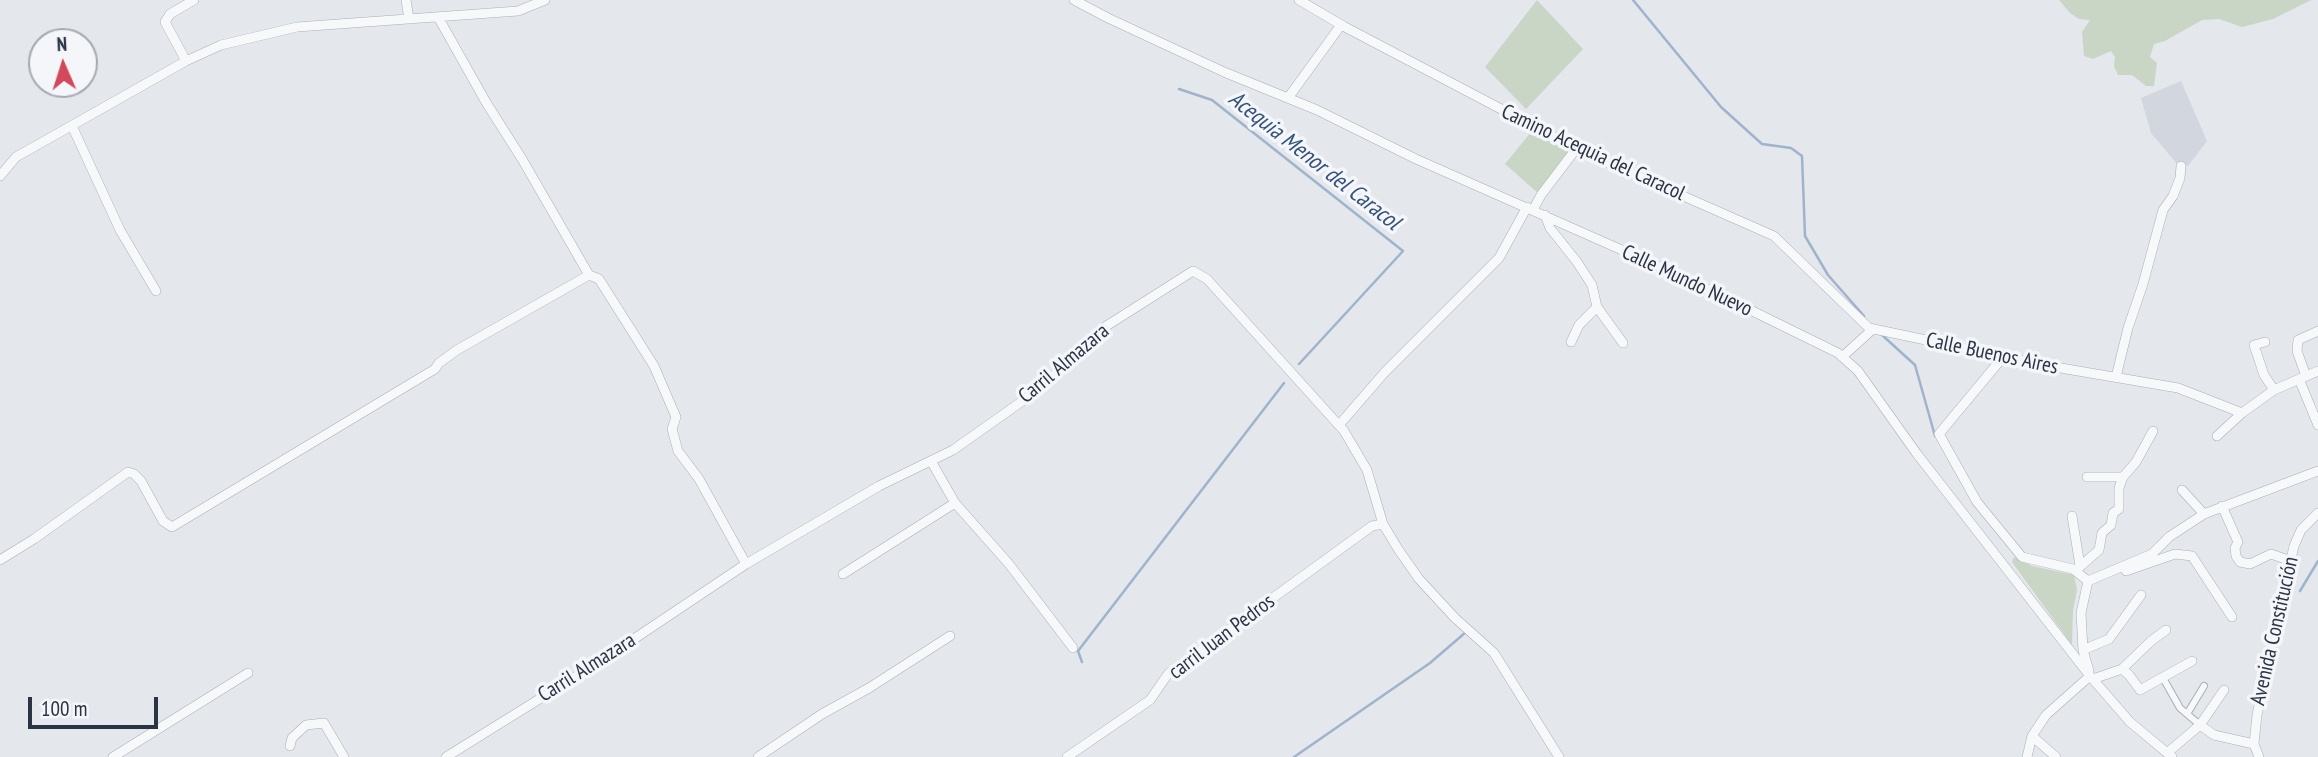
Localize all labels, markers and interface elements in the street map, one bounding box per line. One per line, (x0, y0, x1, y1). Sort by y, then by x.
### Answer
north arrow (28, 28, 98, 98)
text: N (56, 32, 68, 56)
water label: Acequia Menor del Caracol (1223, 86, 1405, 236)
street label: Camino Acequia del Caracol (1497, 99, 1689, 207)
street label: Calle Mundo Nuevo (1618, 240, 1756, 322)
street label: Carril Almazara (1014, 319, 1114, 409)
street label: Calle Buenos Aires (1924, 328, 2060, 380)
street label: Avenida Constitución (2246, 554, 2304, 708)
street label: carril Juan Pedros (1164, 589, 1280, 685)
street label: Carril Almazara (534, 628, 640, 708)
scale bar (32, 684, 161, 728)
text: 100 m (41, 695, 87, 722)

